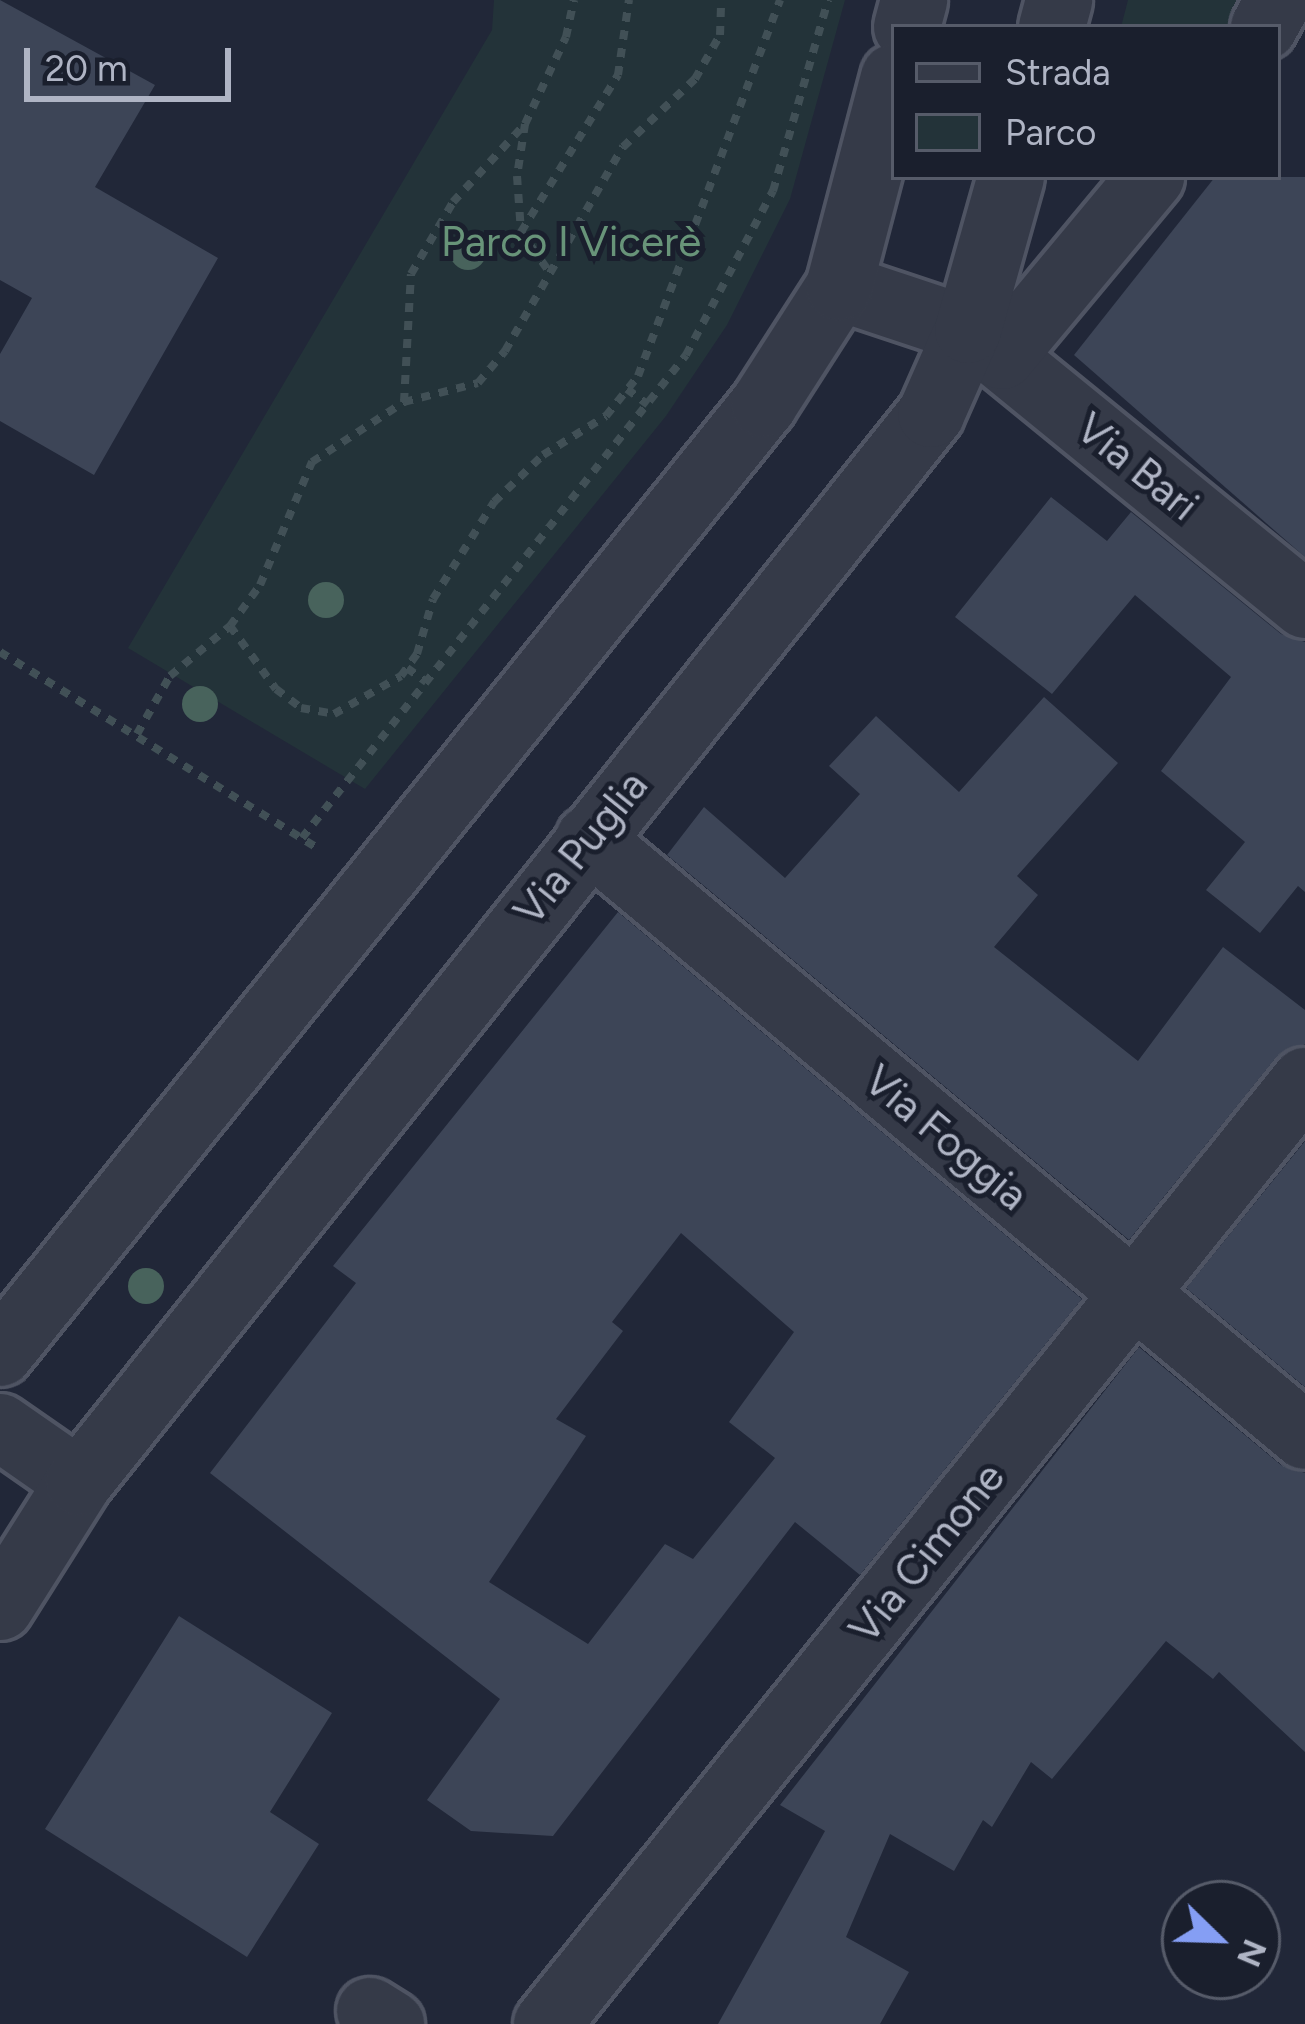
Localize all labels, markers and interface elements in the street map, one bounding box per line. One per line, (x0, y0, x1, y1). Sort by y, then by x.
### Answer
scale bar (30, 24, 237, 98)
legend (891, 24, 1281, 180)
text: 20 m (45, 47, 128, 90)
text: Strada (1005, 51, 1111, 94)
text: Parco (1005, 111, 1096, 154)
park label: Parco I Vicerè (441, 217, 701, 267)
street label: Via Bari (1066, 403, 1208, 531)
street label: Via Puglia (504, 761, 658, 935)
street label: Via Foggia (854, 1055, 1038, 1221)
street label: Via Cimone (839, 1453, 1015, 1653)
north arrow (1161, 1880, 1281, 2000)
text: N (1229, 1934, 1275, 1972)

